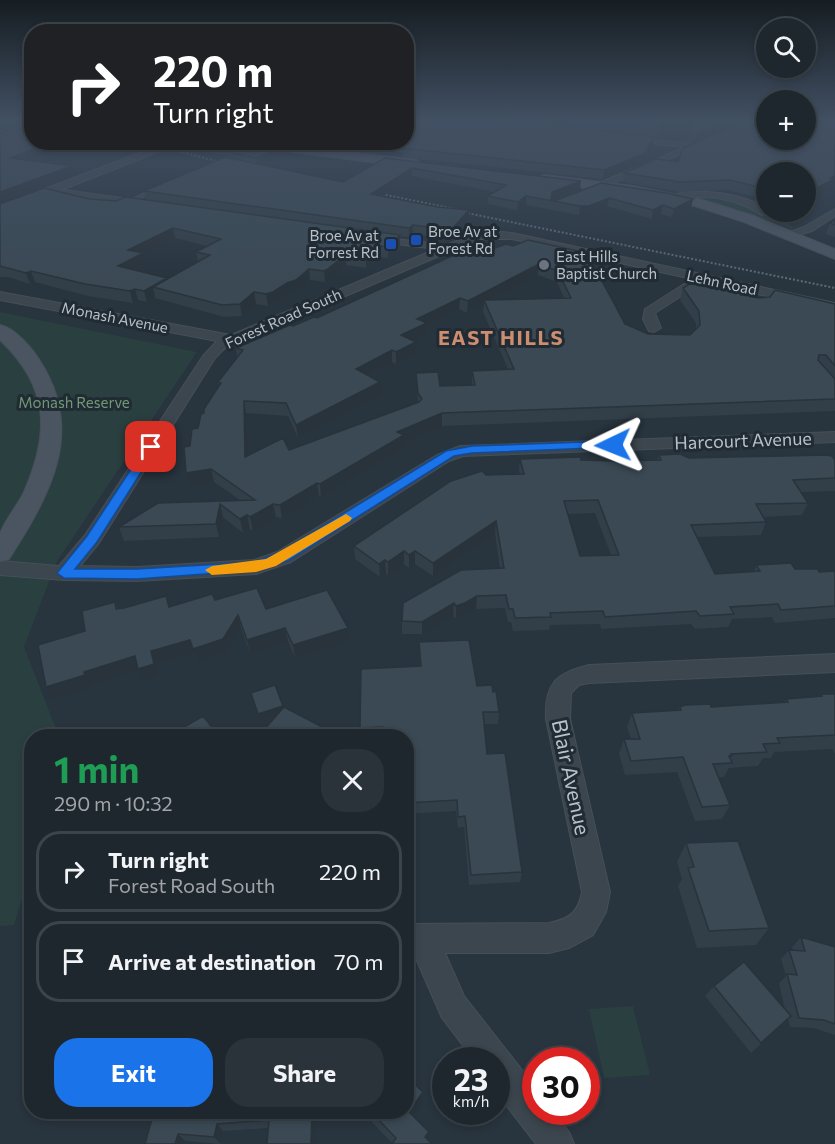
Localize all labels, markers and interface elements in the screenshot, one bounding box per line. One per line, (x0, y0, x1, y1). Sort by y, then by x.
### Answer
map controls (756, 18, 816, 222)
button: search (756, 18, 816, 78)
text: 220 m (153, 44, 273, 96)
icon: right (54, 48, 132, 126)
button: + (756, 90, 816, 150)
text: Turn right (153, 96, 273, 129)
button: − (756, 162, 816, 222)
place label: Broe Av at Forest Rd (428, 222, 498, 257)
place label: Broe Av at Forrest Rd (308, 226, 379, 261)
marker: Broe Av at Forest Rd (409, 233, 423, 247)
marker: Broe Av at Forrest Rd (384, 237, 398, 251)
place label: East Hills Baptist Church (556, 247, 657, 282)
marker: East Hills Baptist Church (537, 258, 551, 272)
street label: Lehn Road (685, 266, 759, 298)
street label: Forest Road South (222, 284, 344, 352)
street label: Monash Avenue (60, 298, 170, 336)
district label: EAST HILLS (438, 325, 564, 349)
park label: Monash Reserve (18, 393, 130, 411)
position arrow (581, 413, 645, 477)
pin (125, 421, 176, 472)
street label: Harcourt Avenue (674, 427, 812, 453)
icon: arrive (134, 430, 167, 463)
street label: Blair Avenue (548, 717, 596, 837)
text: 1 min (54, 746, 139, 790)
button: close (321, 749, 384, 812)
text: 290 m · 10:32 (54, 791, 173, 815)
text: Turn right (108, 846, 209, 873)
icon: right (57, 855, 90, 888)
text: 220 m (319, 858, 381, 885)
text: Forest Road South (108, 873, 275, 897)
icon: arrive (57, 945, 90, 978)
text: Arrive at destination (108, 948, 316, 975)
text: 70 m (334, 948, 383, 975)
button: Exit (54, 1038, 213, 1107)
button: Share (225, 1038, 384, 1107)
speed limit sign: 30 (522, 1047, 600, 1125)
text: 23 (454, 1060, 488, 1097)
text: km/h (453, 1092, 489, 1110)

